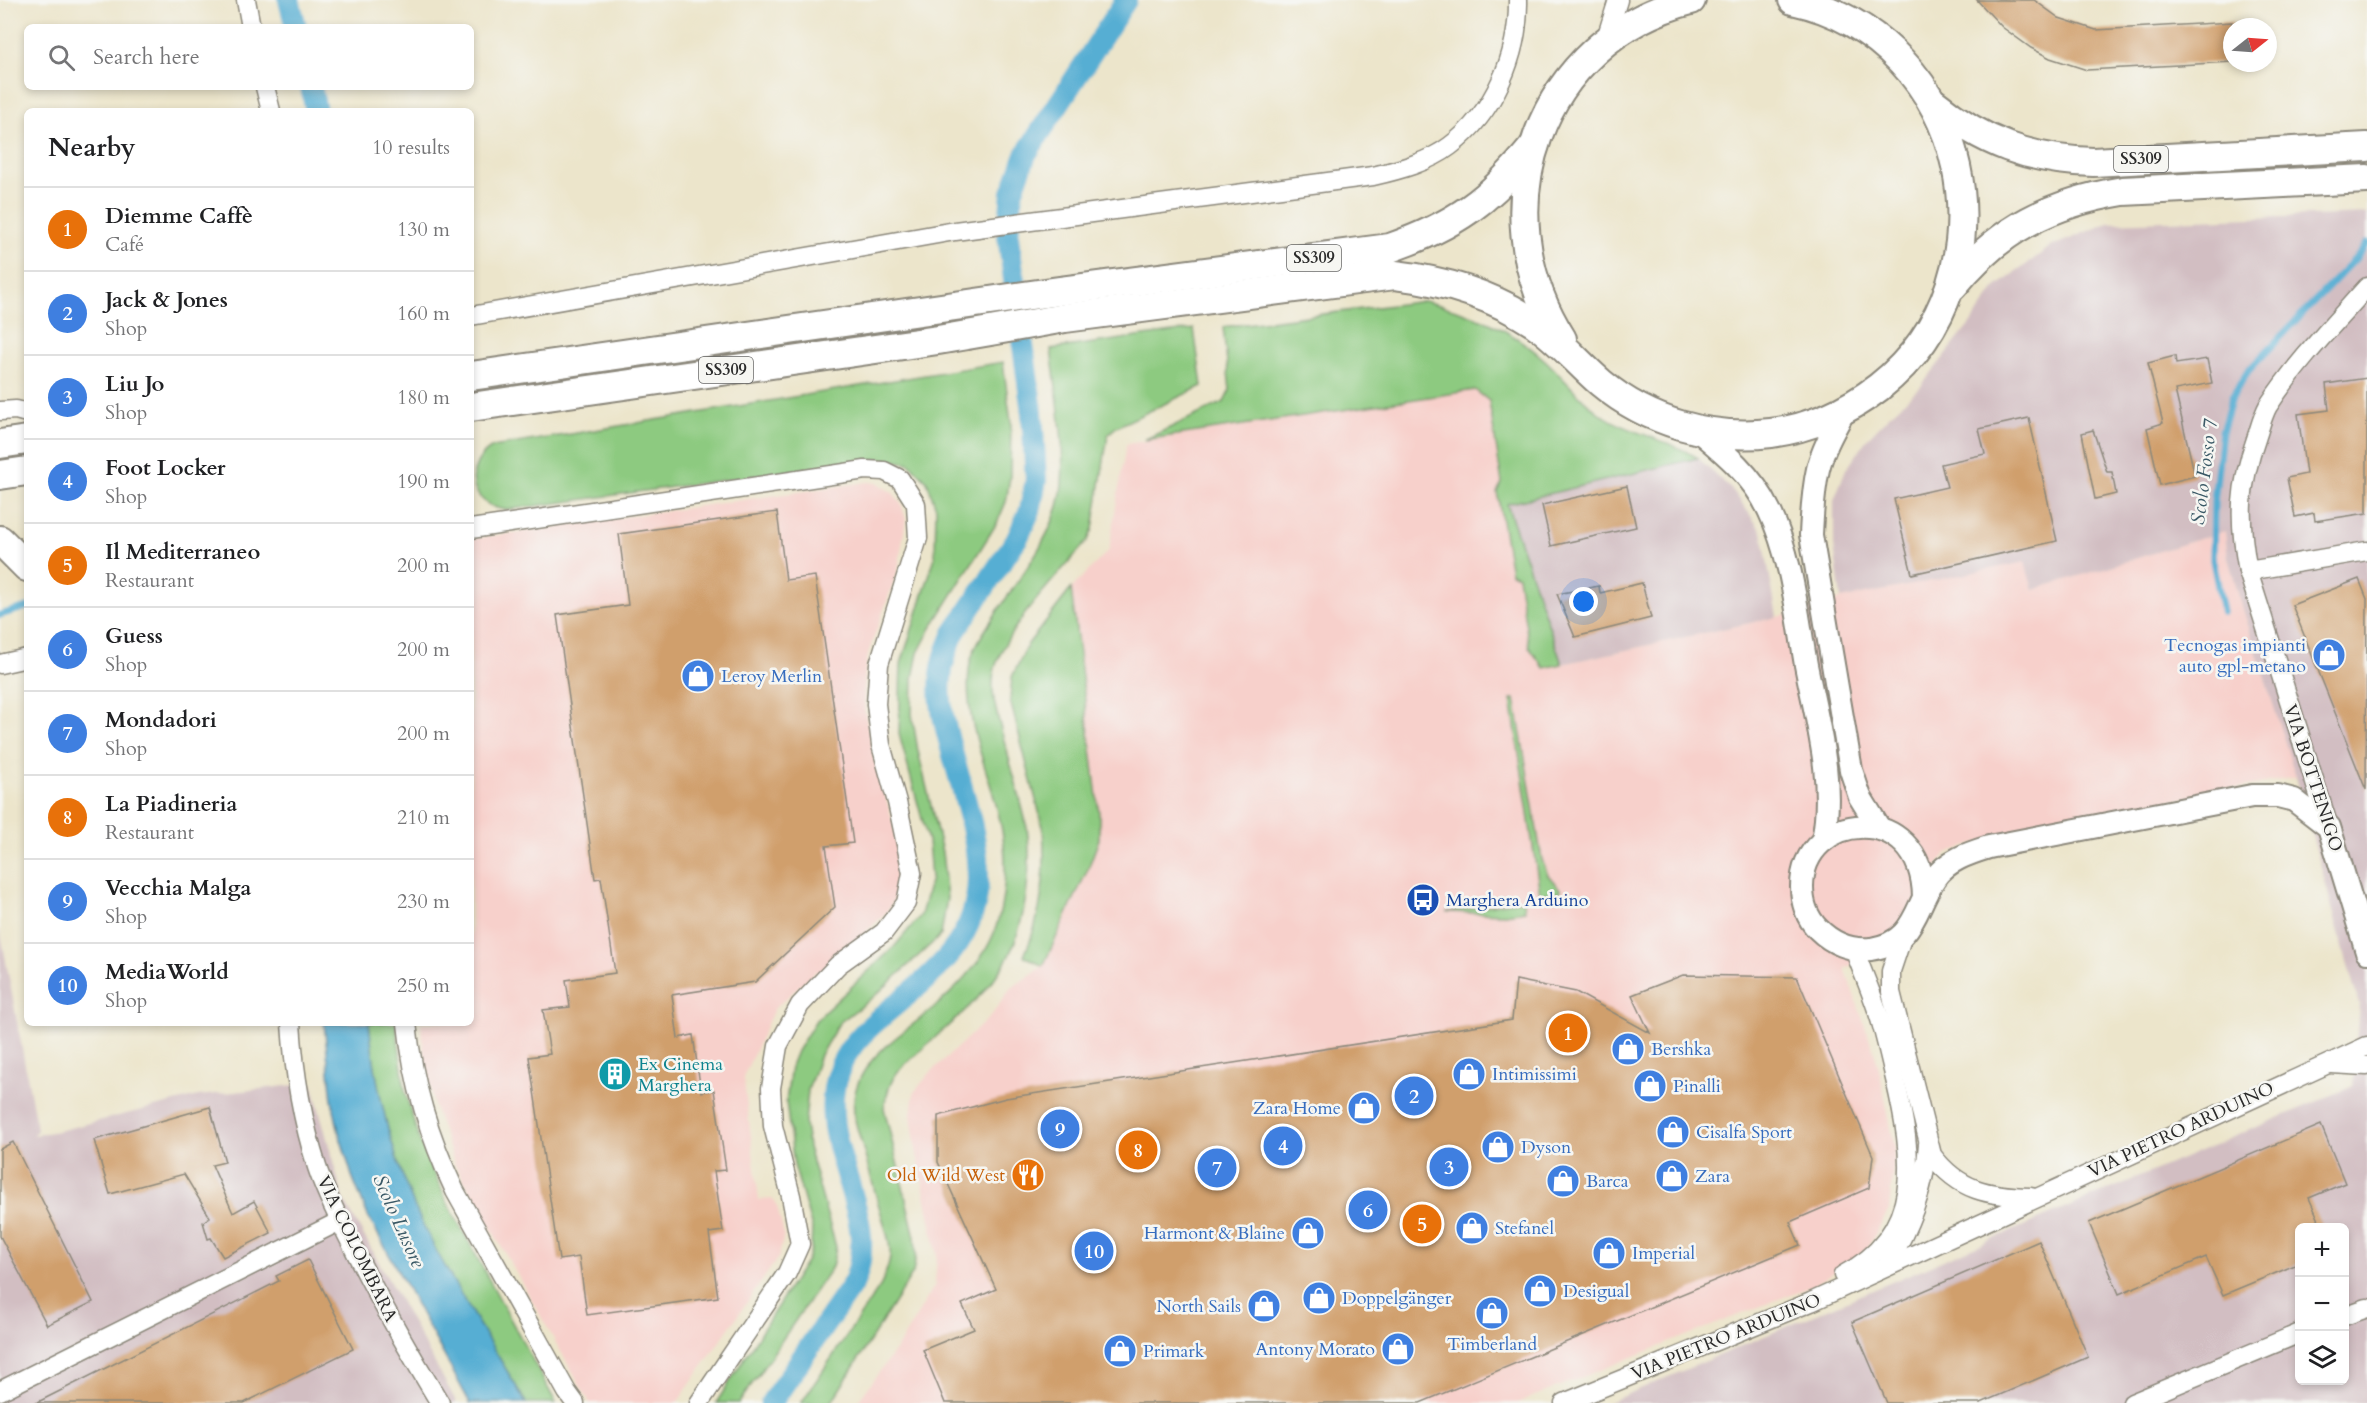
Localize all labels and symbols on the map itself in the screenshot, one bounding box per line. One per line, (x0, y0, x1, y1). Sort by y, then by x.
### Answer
north arrow (2223, 18, 2277, 72)
road number: SS309 (2114, 146, 2168, 172)
road number: SS309 (1287, 245, 1341, 271)
road number: SS309 (699, 357, 753, 383)
water label: Scolo Fosso 7 (2184, 417, 2224, 526)
your location (1569, 587, 1598, 616)
place label: Tecnogas impianti auto gpl-metano (2164, 633, 2306, 679)
shop icon: Tecnogas impianti auto gpl-metano (2311, 637, 2347, 673)
shop icon: Leroy Merlin (680, 658, 716, 694)
place label: Leroy Merlin (721, 664, 823, 689)
street label: VIA BOTTENIGO (2277, 701, 2349, 855)
bus stop icon: Marghera Arduino (1405, 882, 1441, 918)
place label: Marghera Arduino (1446, 888, 1589, 913)
pin: 1 (1548, 1010, 1588, 1056)
shop icon: Bershka (1610, 1031, 1646, 1067)
place label: Bershka (1651, 1037, 1712, 1062)
place label: Ex Cinema Marghera (638, 1052, 723, 1098)
building icon: Ex Cinema Marghera (597, 1056, 633, 1092)
shop icon: Intimissimi (1451, 1056, 1487, 1092)
place label: Intimissimi (1492, 1062, 1577, 1087)
shop icon: Pinalli (1632, 1068, 1668, 1104)
pin: 2 (1394, 1074, 1434, 1118)
place label: Pinalli (1673, 1074, 1721, 1099)
street label: VIA PIETRO ARDUINO (2084, 1076, 2278, 1184)
shop icon: Zara Home (1346, 1090, 1382, 1126)
place label: Zara Home (1253, 1096, 1341, 1121)
pin: 9 (1040, 1106, 1080, 1152)
shop icon: Cisalfa Sport (1655, 1114, 1691, 1150)
place label: Cisalfa Sport (1696, 1120, 1792, 1145)
pin: 4 (1264, 1124, 1302, 1168)
pin: 8 (1118, 1128, 1158, 1172)
shop icon: Dyson (1480, 1129, 1516, 1165)
place label: Dyson (1521, 1135, 1572, 1160)
pin: 3 (1430, 1144, 1468, 1190)
pin: 7 (1198, 1146, 1236, 1190)
restaurant icon: Old Wild West (1010, 1157, 1046, 1193)
shop icon: Zara (1654, 1158, 1690, 1194)
place label: Old Wild West (887, 1163, 1005, 1188)
shop icon: Barca (1545, 1163, 1581, 1199)
place label: Zara (1695, 1164, 1730, 1189)
place label: Barca (1586, 1169, 1629, 1194)
water label: Scolo Lusore (366, 1170, 432, 1272)
street label: VIA COLOMBARA (311, 1172, 403, 1327)
pin: 6 (1348, 1188, 1388, 1232)
pin: 5 (1402, 1202, 1442, 1246)
shop icon: Stefanel (1454, 1210, 1490, 1246)
shop icon: Harmont & Blaine (1290, 1215, 1326, 1251)
place label: Stefanel (1495, 1216, 1555, 1241)
place label: Harmont & Blaine (1144, 1221, 1285, 1246)
pin: 10 (1074, 1228, 1114, 1274)
shop icon: Imperial (1591, 1235, 1627, 1271)
place label: Imperial (1632, 1241, 1696, 1266)
shop icon: Desigual (1522, 1273, 1558, 1309)
place label: Desigual (1563, 1279, 1630, 1304)
shop icon: Doppelgänger (1301, 1280, 1337, 1316)
place label: Doppelgänger (1342, 1286, 1452, 1311)
street label: VIA PIETRO ARDUINO (1627, 1287, 1825, 1387)
shop icon: North Sails (1246, 1288, 1282, 1324)
place label: North Sails (1156, 1294, 1241, 1319)
shop icon: Timberland (1474, 1295, 1510, 1331)
shop icon: Antony Morato (1380, 1331, 1416, 1367)
place label: Timberland (1447, 1332, 1537, 1357)
shop icon: Primark (1102, 1333, 1138, 1369)
place label: Antony Morato (1256, 1337, 1375, 1362)
place label: Primark (1143, 1339, 1205, 1364)

